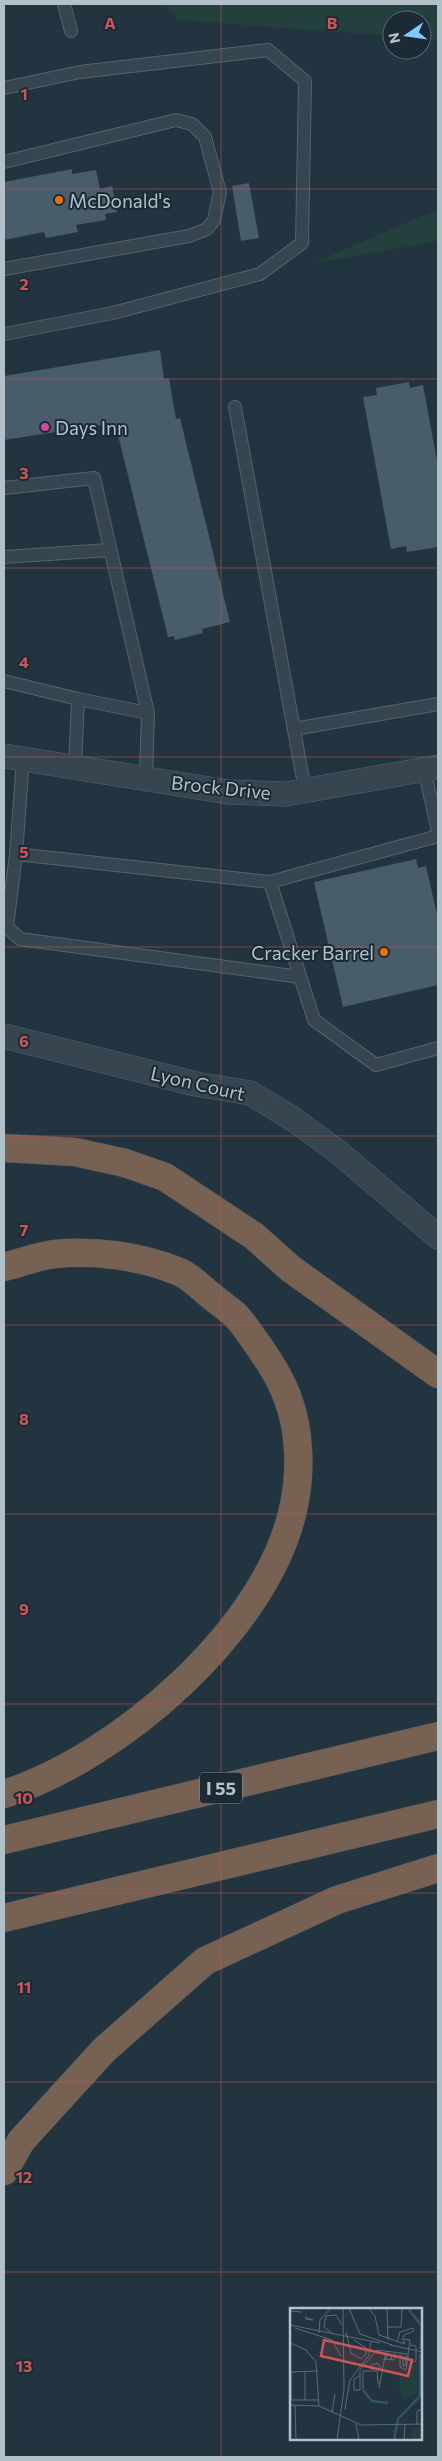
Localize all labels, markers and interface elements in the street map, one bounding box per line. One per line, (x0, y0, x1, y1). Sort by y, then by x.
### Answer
north arrow (382, 10, 432, 60)
text: A (104, 13, 116, 32)
text: B (327, 13, 338, 32)
text: N (384, 31, 403, 45)
text: 1 (20, 84, 28, 103)
place label: McDonald's (69, 189, 171, 212)
marker: McDonald's (53, 194, 65, 206)
text: 2 (19, 274, 29, 293)
place label: Days Inn (55, 416, 128, 439)
marker: Days Inn (39, 421, 51, 433)
text: 3 (19, 463, 29, 482)
text: 4 (19, 652, 29, 671)
street label: Brock Drive (170, 770, 272, 804)
text: 5 (19, 842, 29, 861)
place label: Cracker Barrel (251, 941, 374, 964)
marker: Cracker Barrel (378, 946, 390, 958)
text: 6 (19, 1031, 29, 1050)
street label: Lyon Court (149, 1061, 248, 1105)
text: 7 (20, 1220, 29, 1239)
text: 8 (19, 1409, 29, 1428)
text: 9 (19, 1599, 29, 1618)
road number: I 55 (200, 1772, 242, 1804)
text: 10 (15, 1788, 33, 1807)
text: 11 (17, 1977, 31, 1996)
text: 12 (16, 2167, 32, 2186)
inset map (290, 2308, 422, 2441)
text: 13 (16, 2356, 32, 2375)

